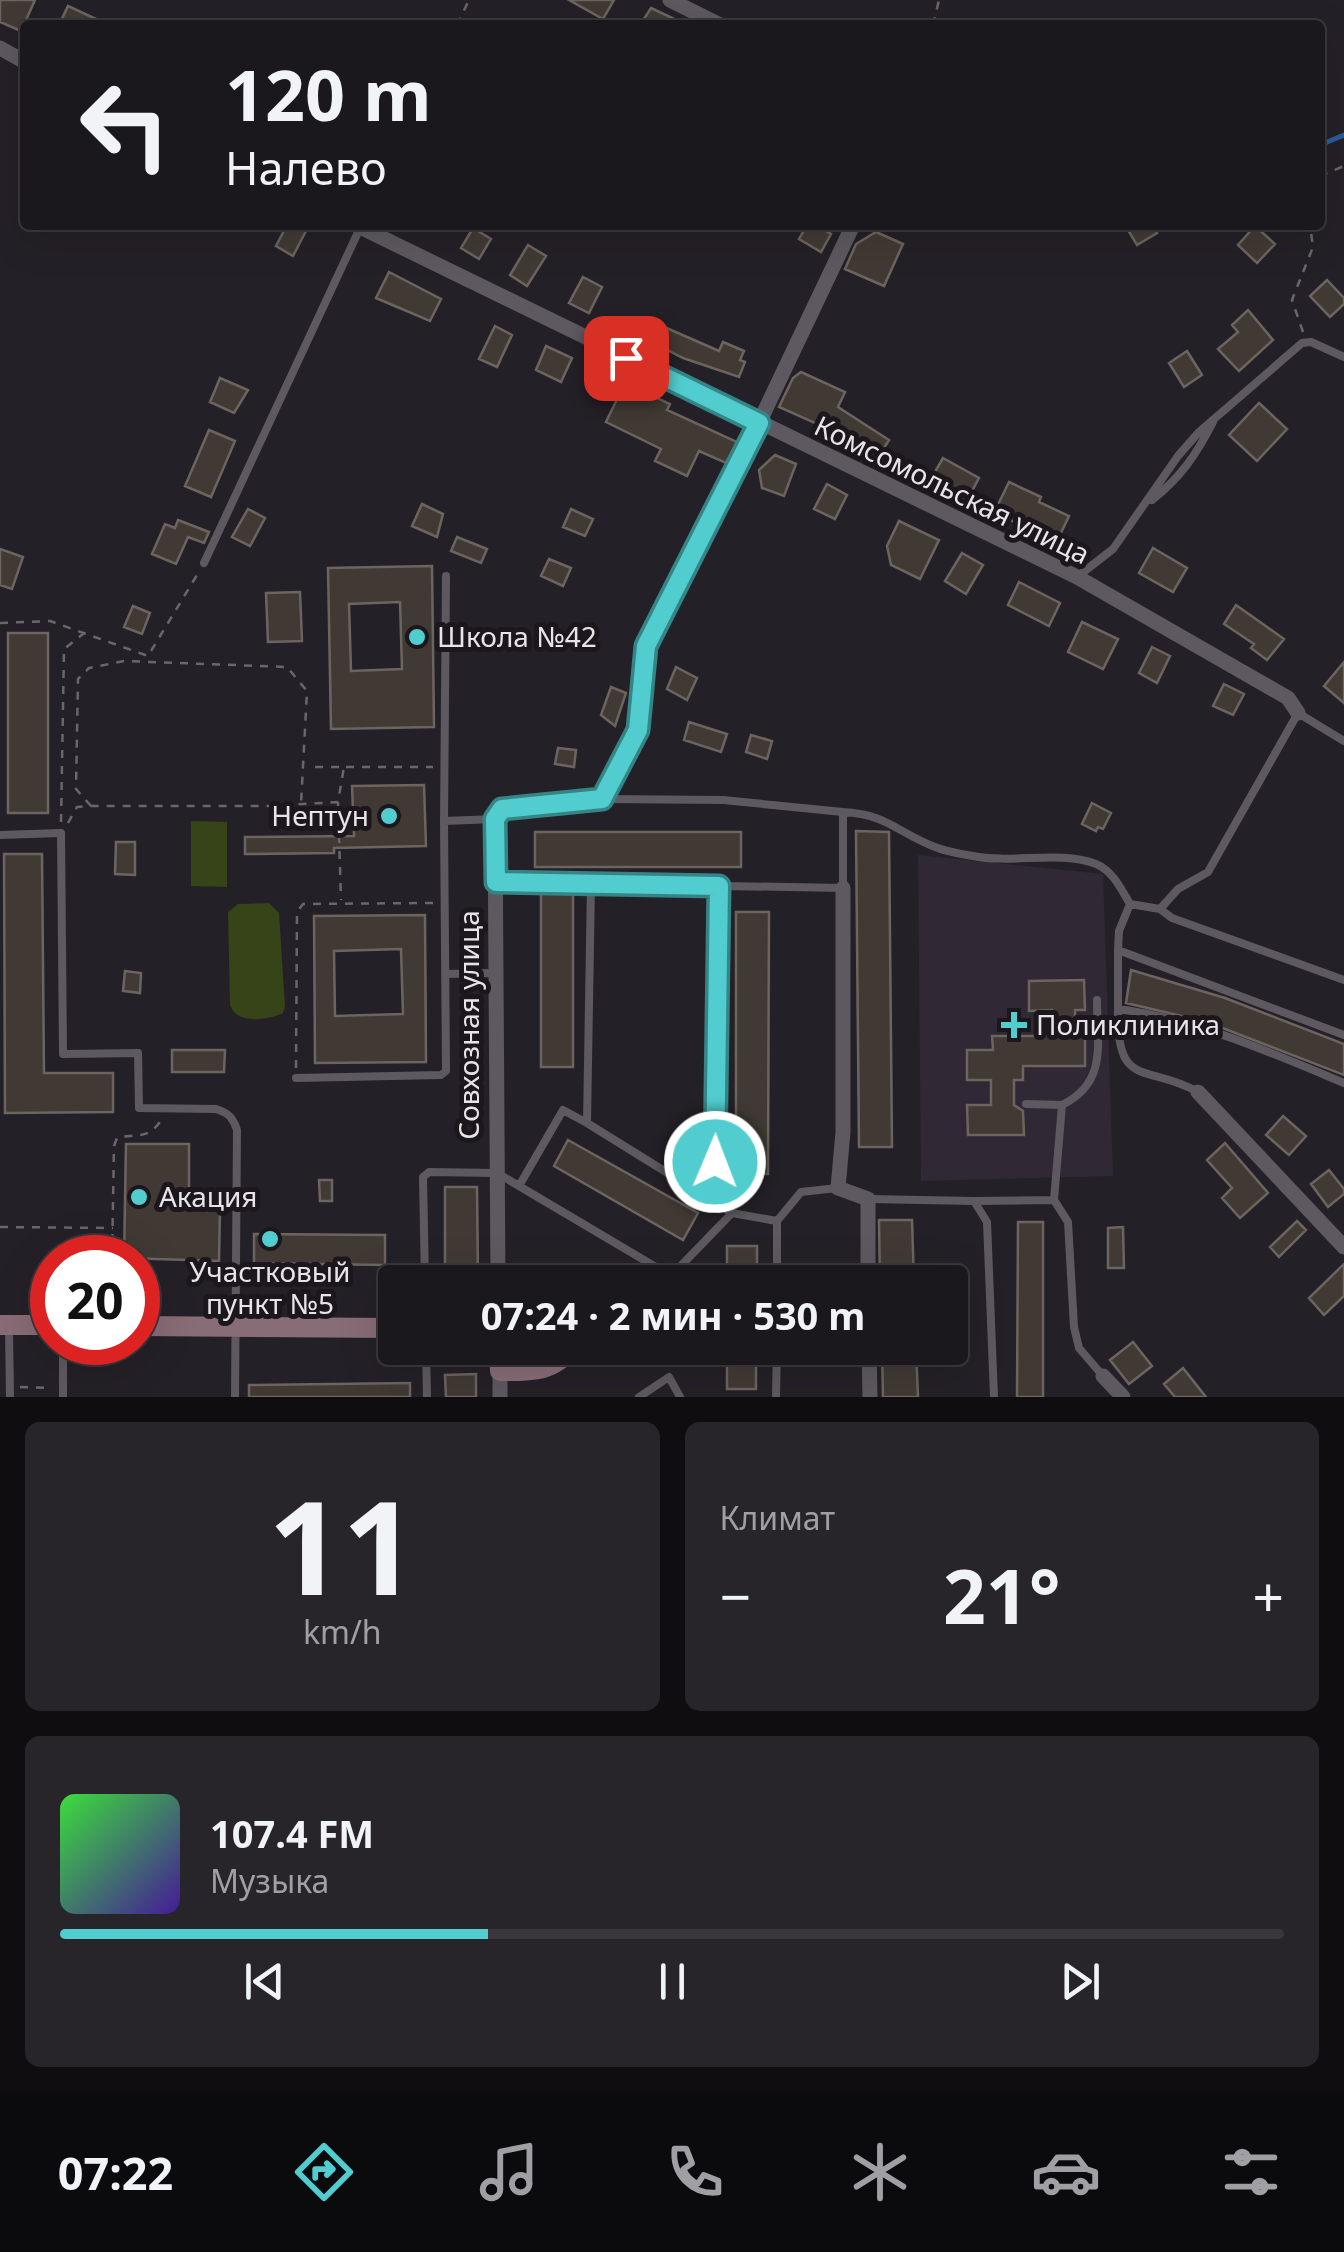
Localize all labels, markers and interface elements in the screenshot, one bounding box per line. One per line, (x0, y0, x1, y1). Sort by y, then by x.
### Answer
text: 120 m (225, 46, 432, 142)
icon: left (60, 60, 190, 190)
text: Налево (225, 137, 387, 198)
pin (584, 316, 669, 401)
icon: arrive (599, 331, 654, 386)
street label: Комсомольская улица (809, 406, 1096, 572)
place label: Школа №42 (437, 617, 597, 655)
marker: Школа №42 (406, 626, 428, 648)
place label: Нептун (271, 796, 369, 834)
marker: Нептун (378, 805, 400, 827)
street label: Совхозная улица (449, 910, 487, 1140)
place label: Поликлиника (1036, 1005, 1220, 1043)
marker: Поликлиника (1001, 1012, 1027, 1038)
position arrow (663, 1110, 767, 1214)
place label: Акация (159, 1177, 257, 1215)
marker: Акация (128, 1186, 150, 1208)
marker: Участковый пункт №5 (259, 1228, 281, 1250)
speed limit sign: 20 (30, 1235, 160, 1365)
place label: Участковый пункт №5 (190, 1252, 350, 1322)
text: 07:24 · 2 мин · 530 m (481, 1289, 865, 1341)
text: 11 (268, 1456, 417, 1633)
text: Климат (720, 1496, 835, 1539)
text: 21° (943, 1544, 1061, 1646)
text: − (720, 1558, 751, 1633)
text: + (1253, 1558, 1284, 1633)
text: km/h (303, 1610, 382, 1653)
text: 107.4 FM (210, 1807, 374, 1859)
text: Музыка (210, 1859, 329, 1902)
icon: previous (237, 1954, 292, 2009)
icon: pause (645, 1954, 700, 2009)
icon: next (1053, 1954, 1108, 2009)
icon: directions (289, 2137, 359, 2207)
icon: music (474, 2137, 544, 2207)
icon: phone (660, 2137, 730, 2207)
icon: climate (845, 2137, 915, 2207)
icon: car (1031, 2137, 1101, 2207)
icon: filters (1216, 2137, 1286, 2207)
text: 07:22 (58, 2142, 173, 2203)

